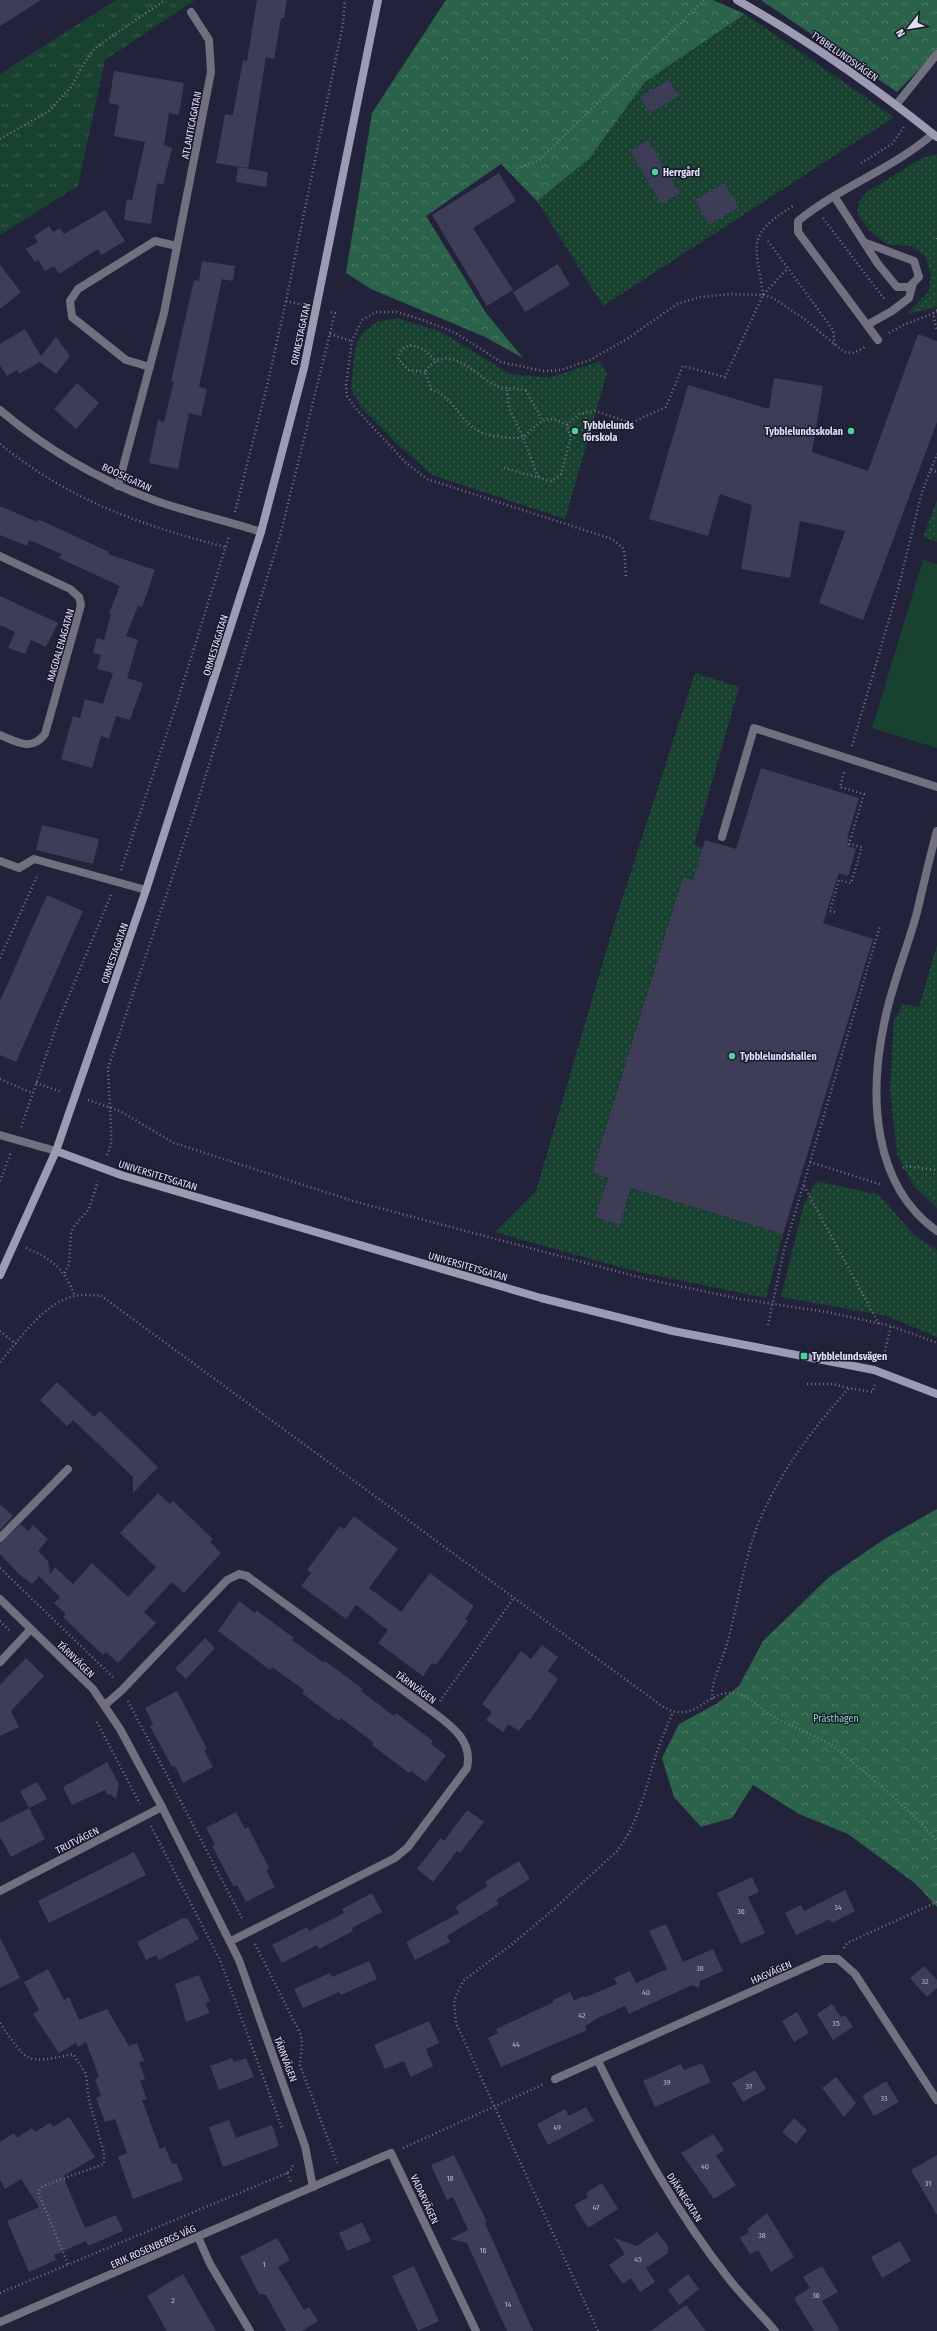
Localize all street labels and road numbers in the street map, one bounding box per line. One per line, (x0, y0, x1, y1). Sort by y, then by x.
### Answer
street label: TYBBELUNDSVÄGEN (809, 29, 881, 84)
street label: ATLANTICAGATAN (180, 90, 204, 160)
street label: ORMESTAGATAN (289, 302, 313, 366)
street label: BOOSEGATAN (100, 461, 153, 495)
street label: MAGDALENAGATAN (45, 607, 77, 683)
street label: ORMESTAGATAN (201, 613, 231, 677)
street label: ORMESTAGATAN (99, 921, 131, 985)
street label: UNIVERSITETSGATAN (117, 1158, 199, 1194)
street label: UNIVERSITETSGATAN (427, 1250, 509, 1284)
street label: TÄRNVÄGEN (54, 1638, 97, 1681)
street label: TÄRNVÄGEN (393, 1668, 439, 1707)
street label: TRUTVÄGEN (53, 1824, 101, 1857)
street label: HAGVÄGEN (749, 1958, 794, 1987)
street label: TÄRNVÄGEN (271, 2035, 300, 2084)
street label: DJÄKNEGATAN (664, 2170, 705, 2224)
street label: VADARVÄGEN (407, 2172, 442, 2226)
street label: ERIK ROSENBERGS VÄG (108, 2222, 198, 2271)

